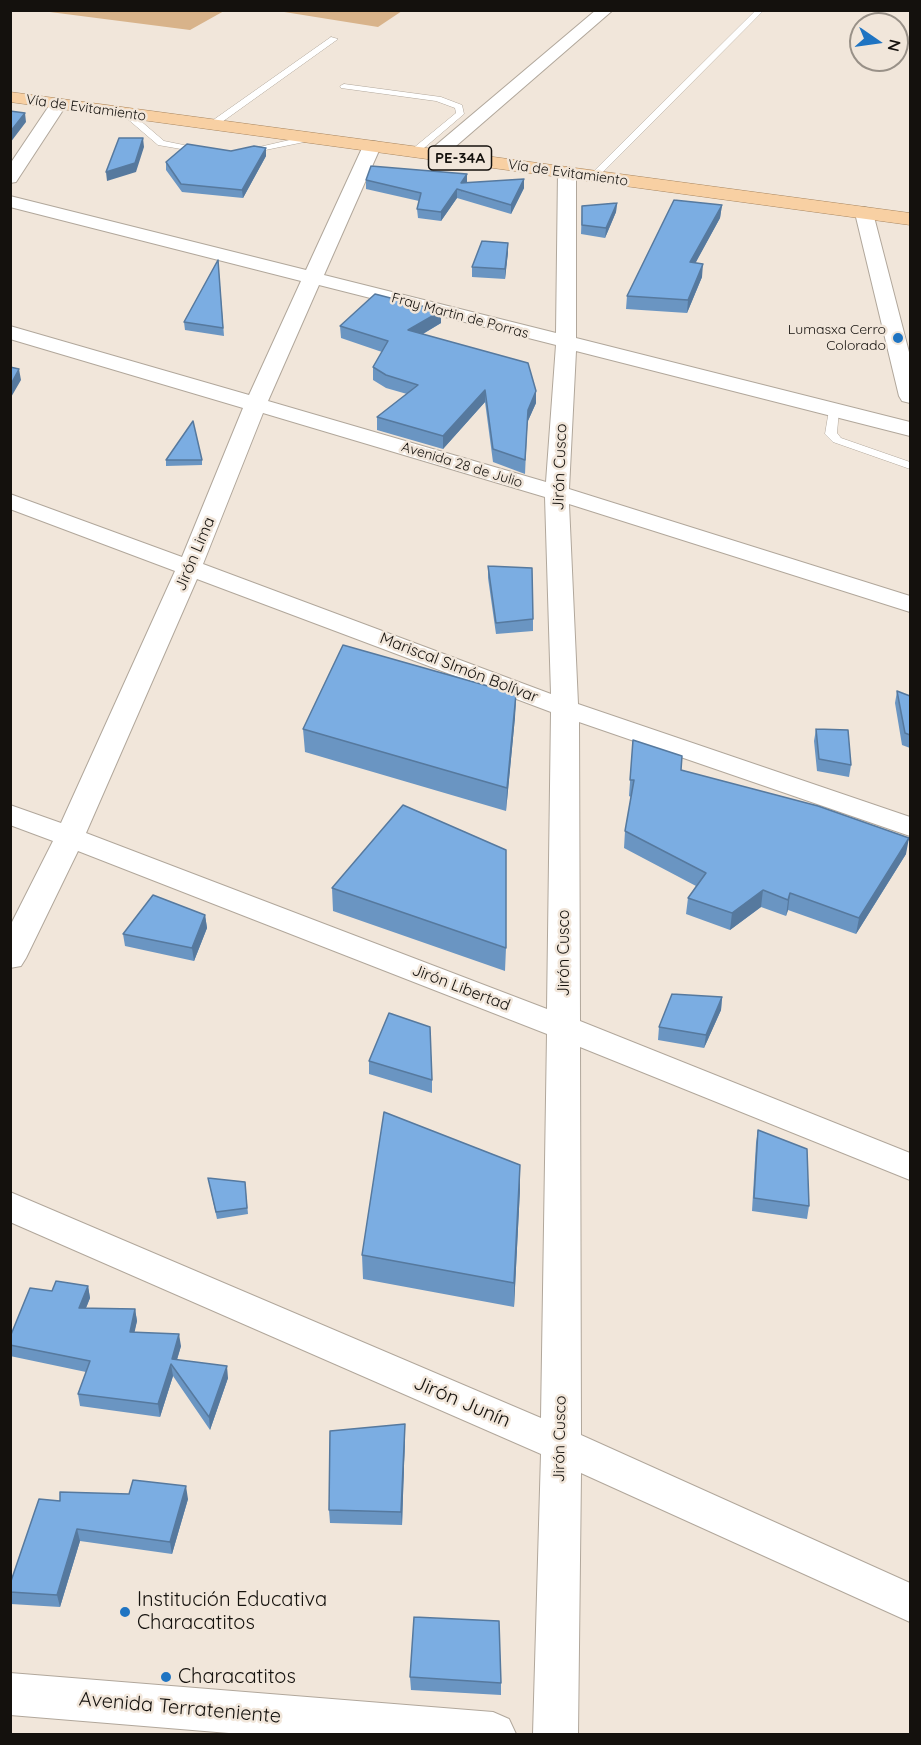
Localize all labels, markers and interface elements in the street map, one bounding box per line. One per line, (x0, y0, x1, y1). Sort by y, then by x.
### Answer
north arrow (849, 12, 909, 72)
text: N (884, 38, 906, 54)
street label: Vía de Evitamiento (25, 91, 147, 125)
road number: PE-34A (428, 146, 492, 170)
street label: Vía de Evitamiento (507, 156, 629, 190)
street label: Fray Martin de Porras (390, 290, 530, 342)
place label: Lumasxa Cerro Colorado (788, 322, 886, 354)
marker: Lumasxa Cerro Colorado (891, 331, 905, 345)
street label: Jirón Cusco (549, 423, 571, 511)
street label: Avenida 28 de Julio (399, 439, 525, 491)
street label: Jirón Lima (171, 514, 219, 594)
street label: Mariscal SImón Bolívar (377, 629, 541, 707)
street label: Jirón Cusco (554, 909, 574, 997)
street label: Jirón Libertad (409, 960, 513, 1016)
street label: Jirón Junín (410, 1371, 514, 1433)
street label: Jirón Cusco (550, 1395, 570, 1483)
place label: Institución Educativa Characatitos (137, 1588, 327, 1635)
marker: Institución Educativa Characatitos (118, 1605, 132, 1619)
place label: Characatitos (178, 1665, 296, 1689)
marker: Characatitos (159, 1670, 173, 1684)
street label: Avenida Terrateniente (78, 1687, 282, 1729)

